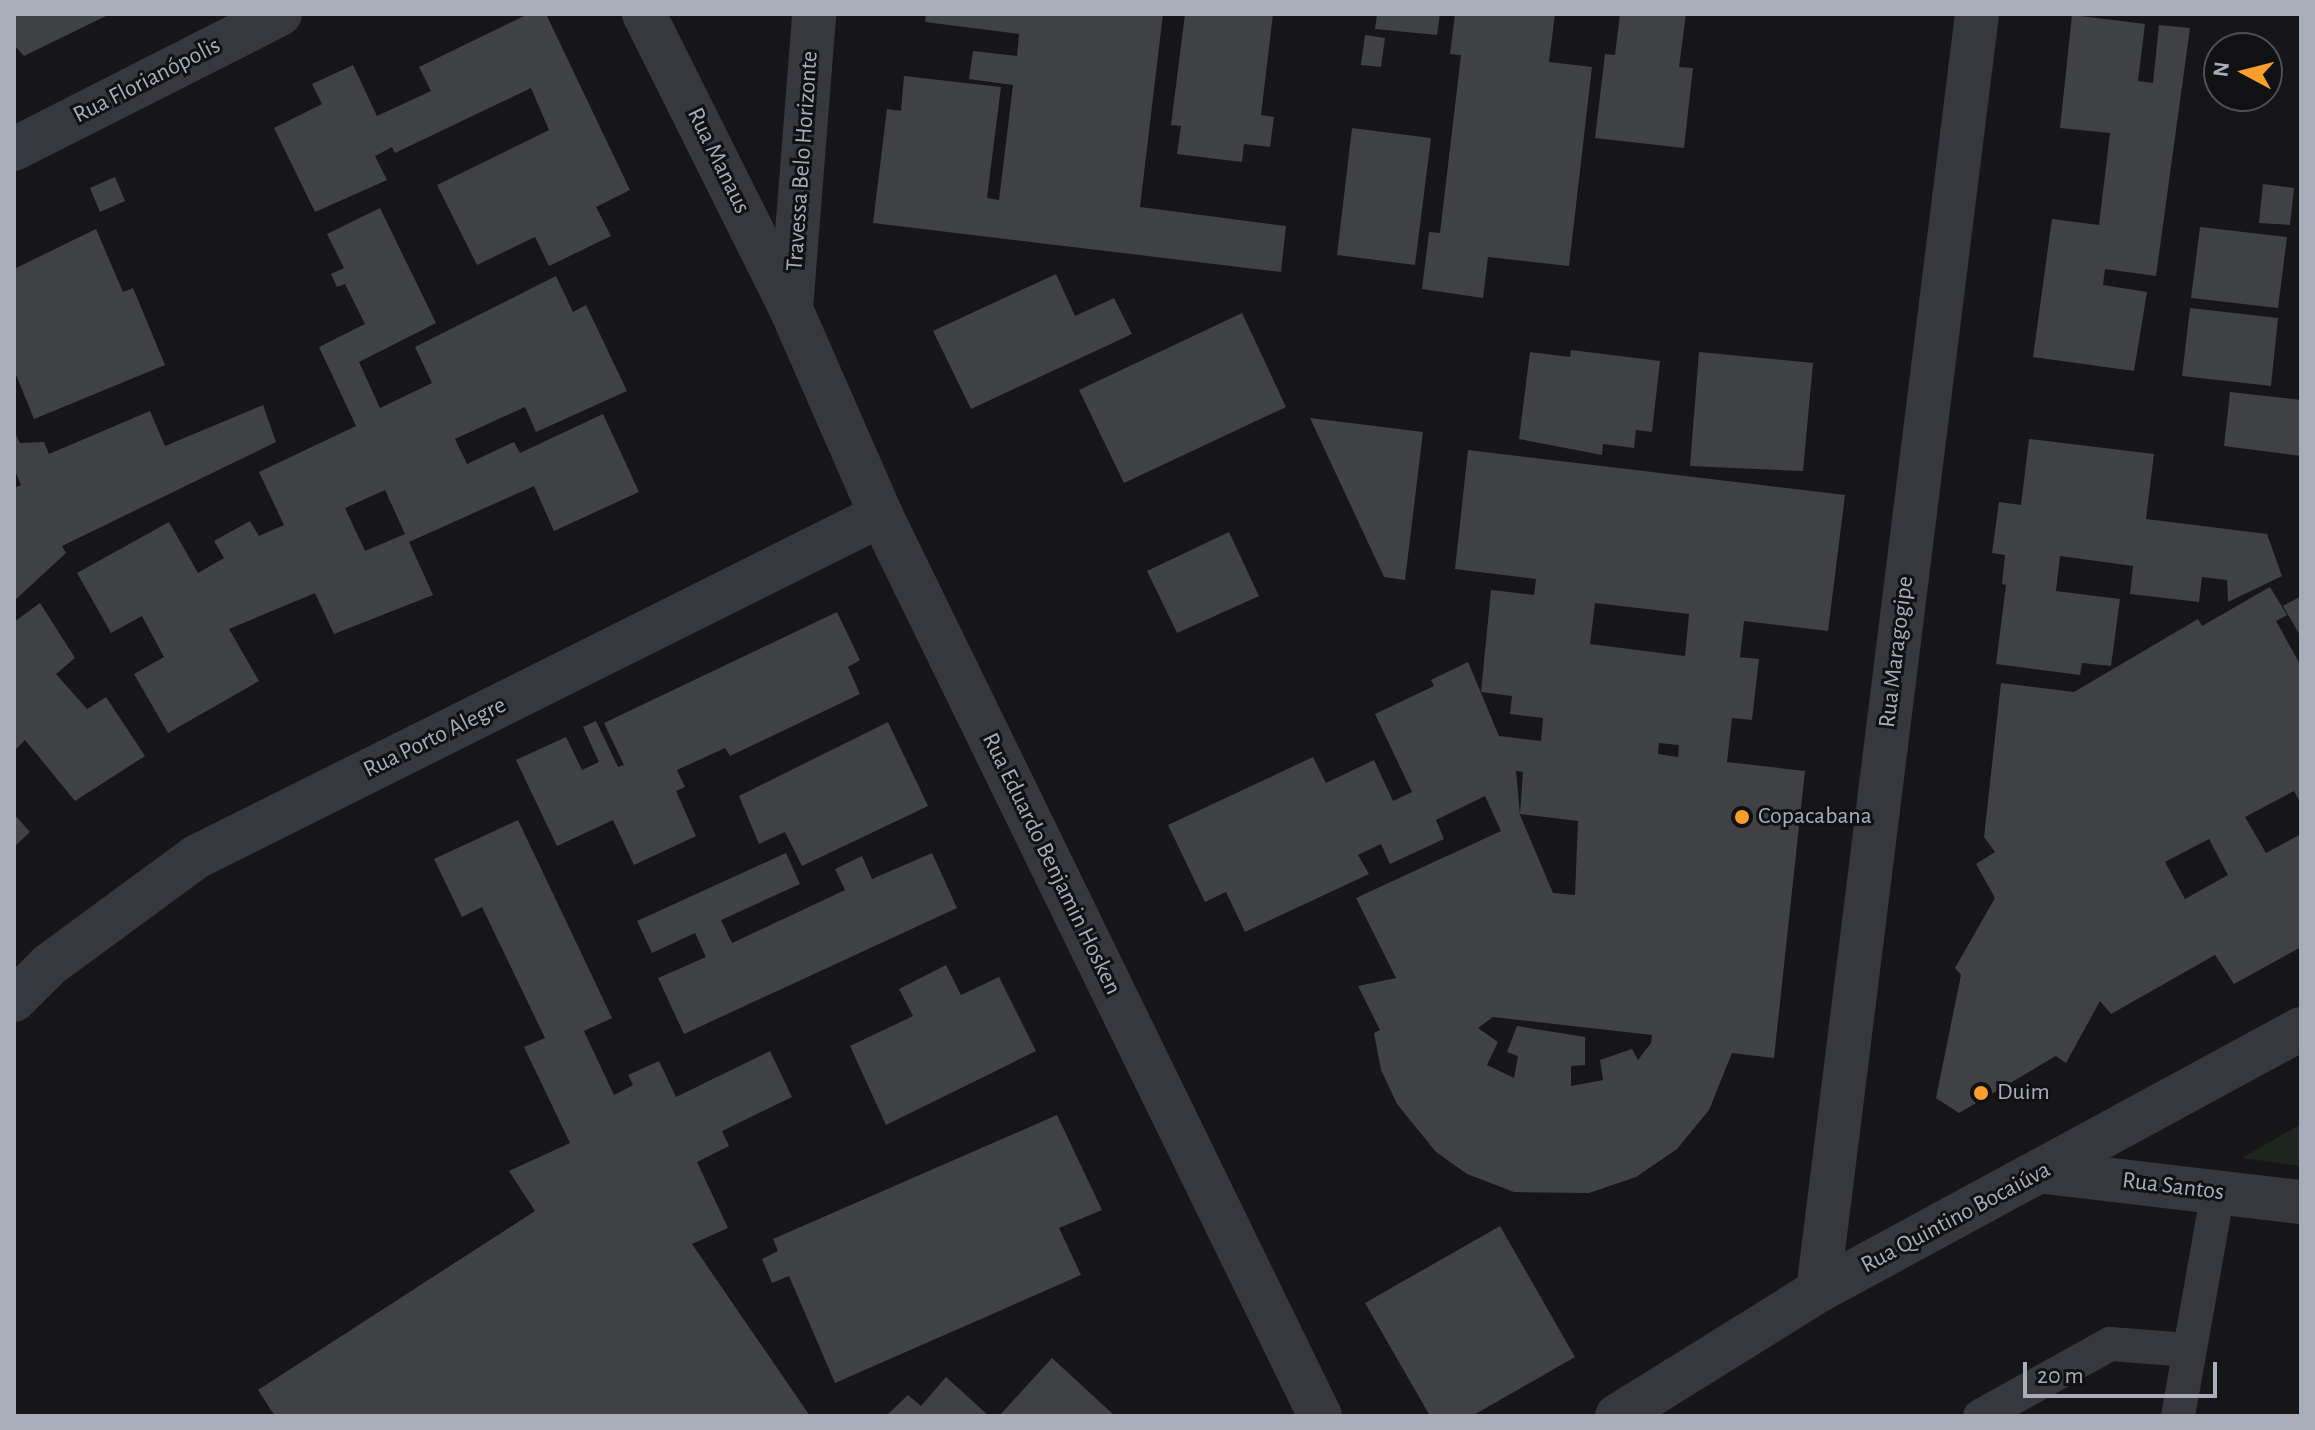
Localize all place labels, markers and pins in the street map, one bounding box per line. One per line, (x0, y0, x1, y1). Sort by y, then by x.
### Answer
place label: Copacabana (1758, 803, 1872, 831)
marker: Copacabana (1733, 808, 1751, 826)
place label: Duim (1997, 1079, 2050, 1107)
marker: Duim (1972, 1084, 1990, 1102)

